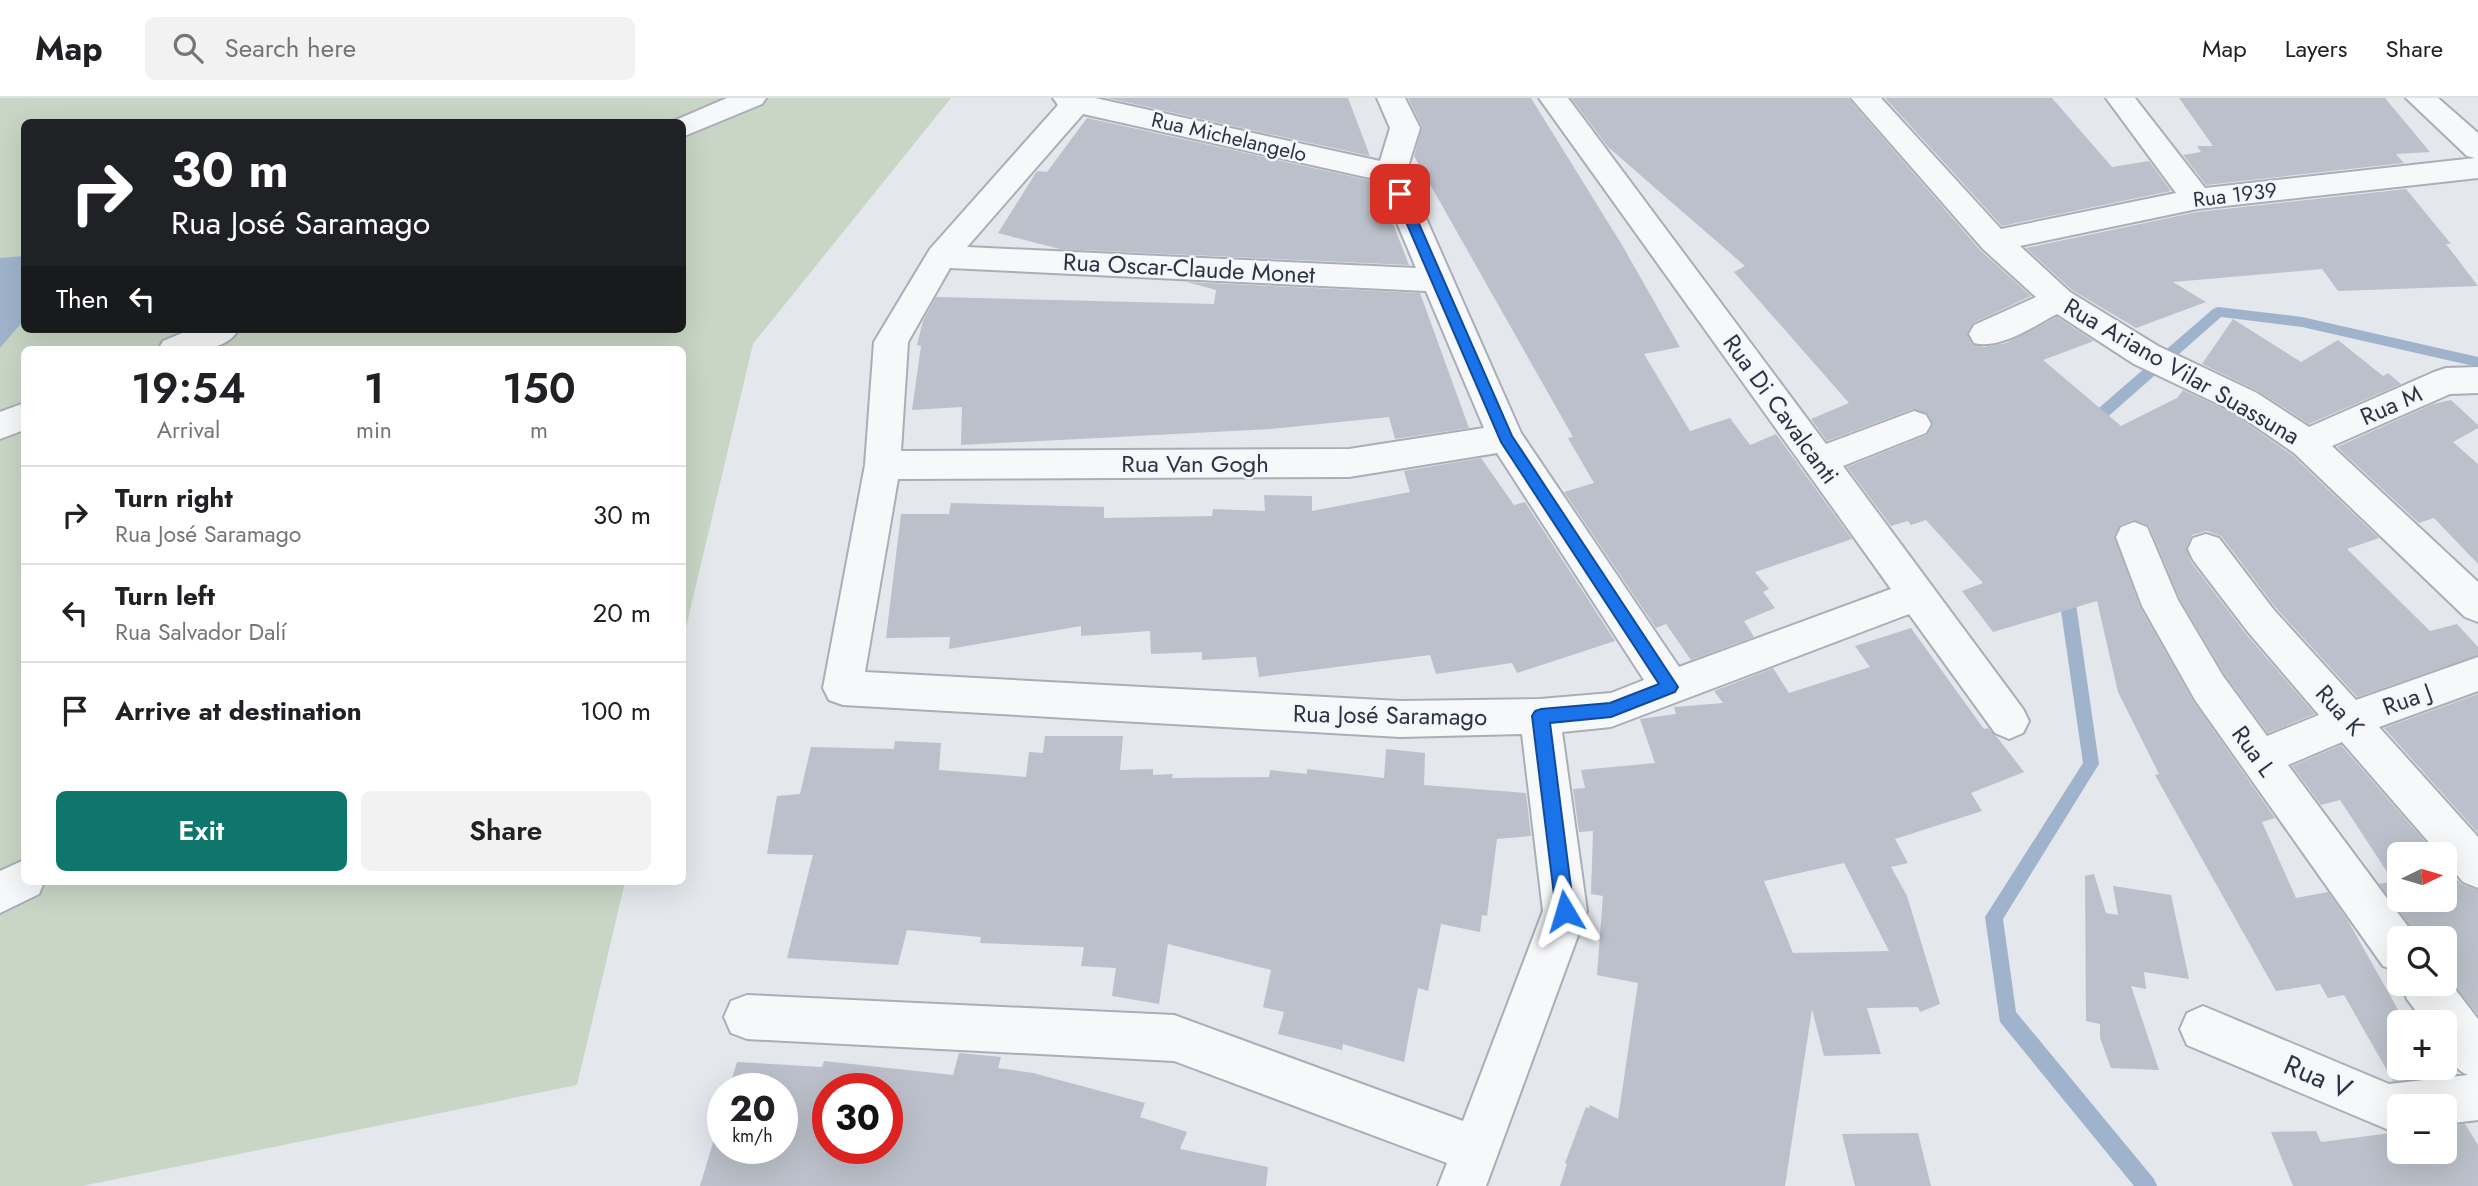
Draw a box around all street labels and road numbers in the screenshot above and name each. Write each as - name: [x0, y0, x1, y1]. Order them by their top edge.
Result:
- street label: Rua Michelangelo: [1148, 105, 1310, 169]
- street label: Rua 1939: [2191, 175, 2279, 215]
- street label: Rua Oscar-Claude Monet: [1062, 244, 1316, 292]
- street label: Rua Ariano Vilar Suassuna: [2057, 289, 2307, 453]
- street label: Rua Di Cavalcanti: [1715, 327, 1847, 491]
- street label: Rua M: [2355, 376, 2427, 434]
- street label: Rua Van Gogh: [1121, 446, 1269, 481]
- street label: Rua J: [2377, 674, 2437, 724]
- street label: Rua K: [2307, 677, 2373, 744]
- street label: Rua José Saramago: [1293, 696, 1487, 734]
- street label: Rua L: [2224, 718, 2285, 784]
- street label: Rua V: [2277, 1044, 2359, 1110]

